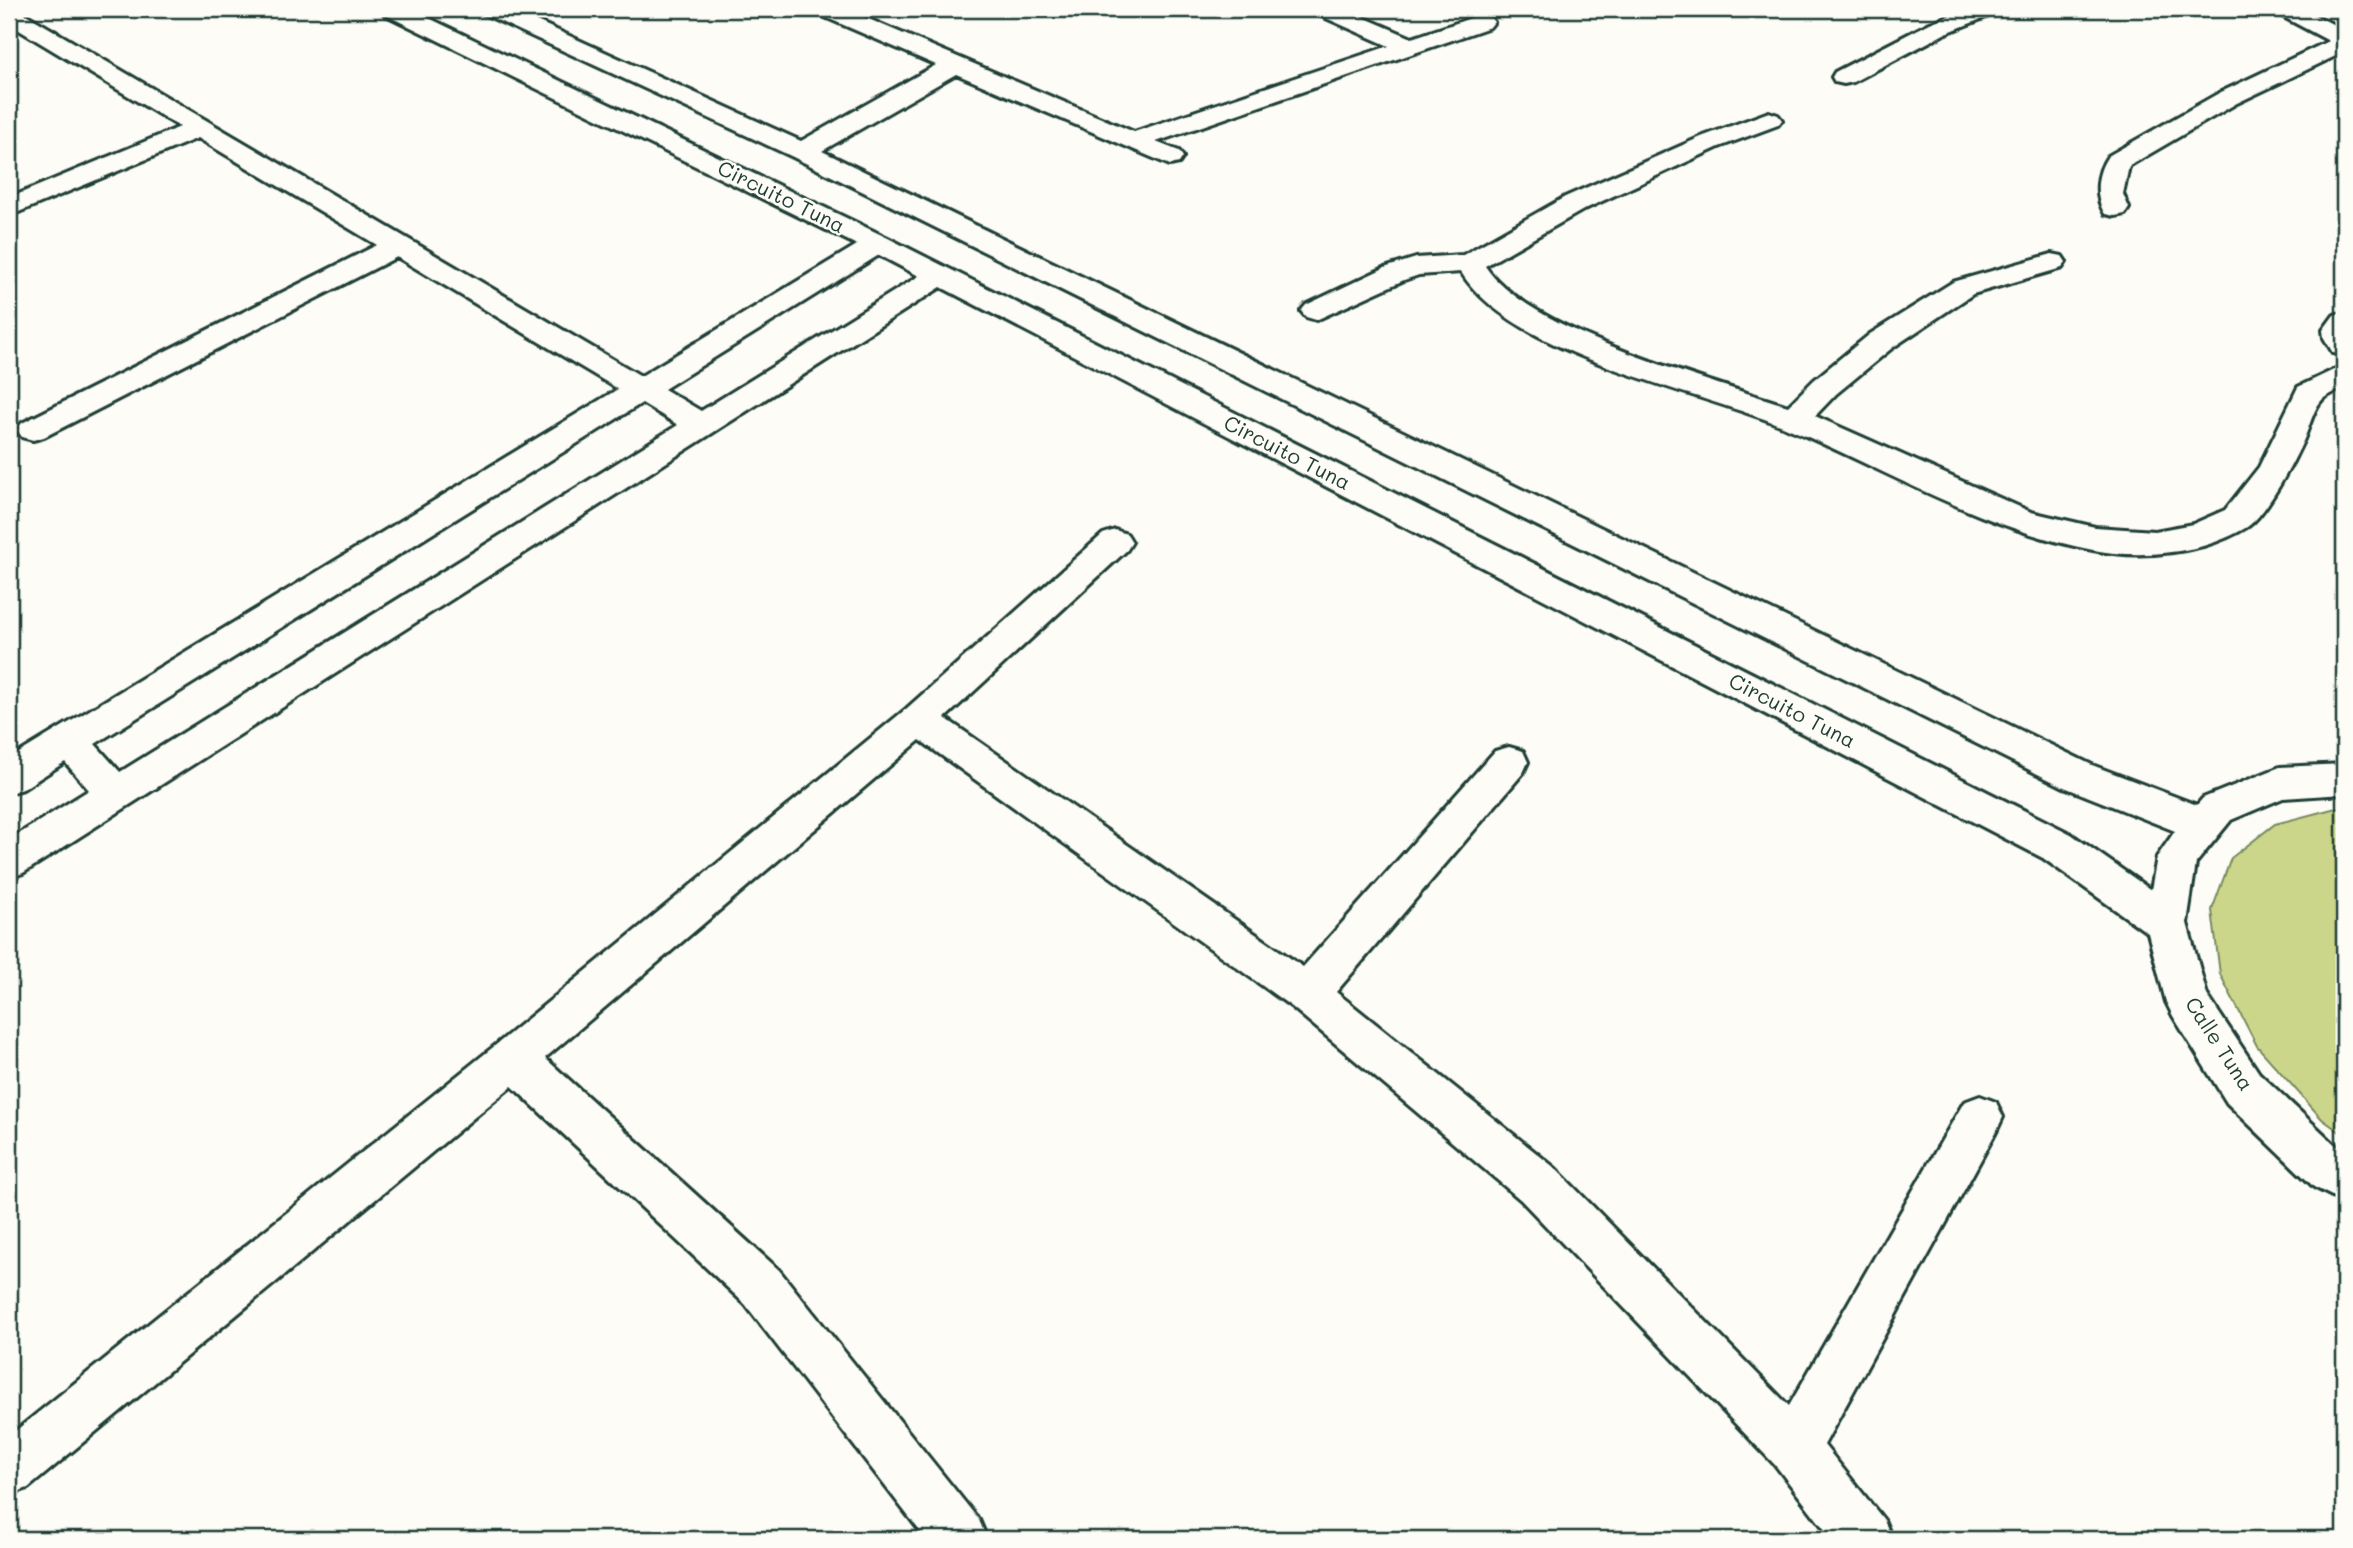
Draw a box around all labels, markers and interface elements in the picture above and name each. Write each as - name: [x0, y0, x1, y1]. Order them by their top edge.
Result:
- street label: Circuito Tuna: [713, 153, 850, 238]
- street label: Circuito Tuna: [1220, 408, 1356, 495]
- street label: Circuito Tuna: [1725, 666, 1861, 753]
- street label: Calle Tuna: [2180, 991, 2261, 1095]

